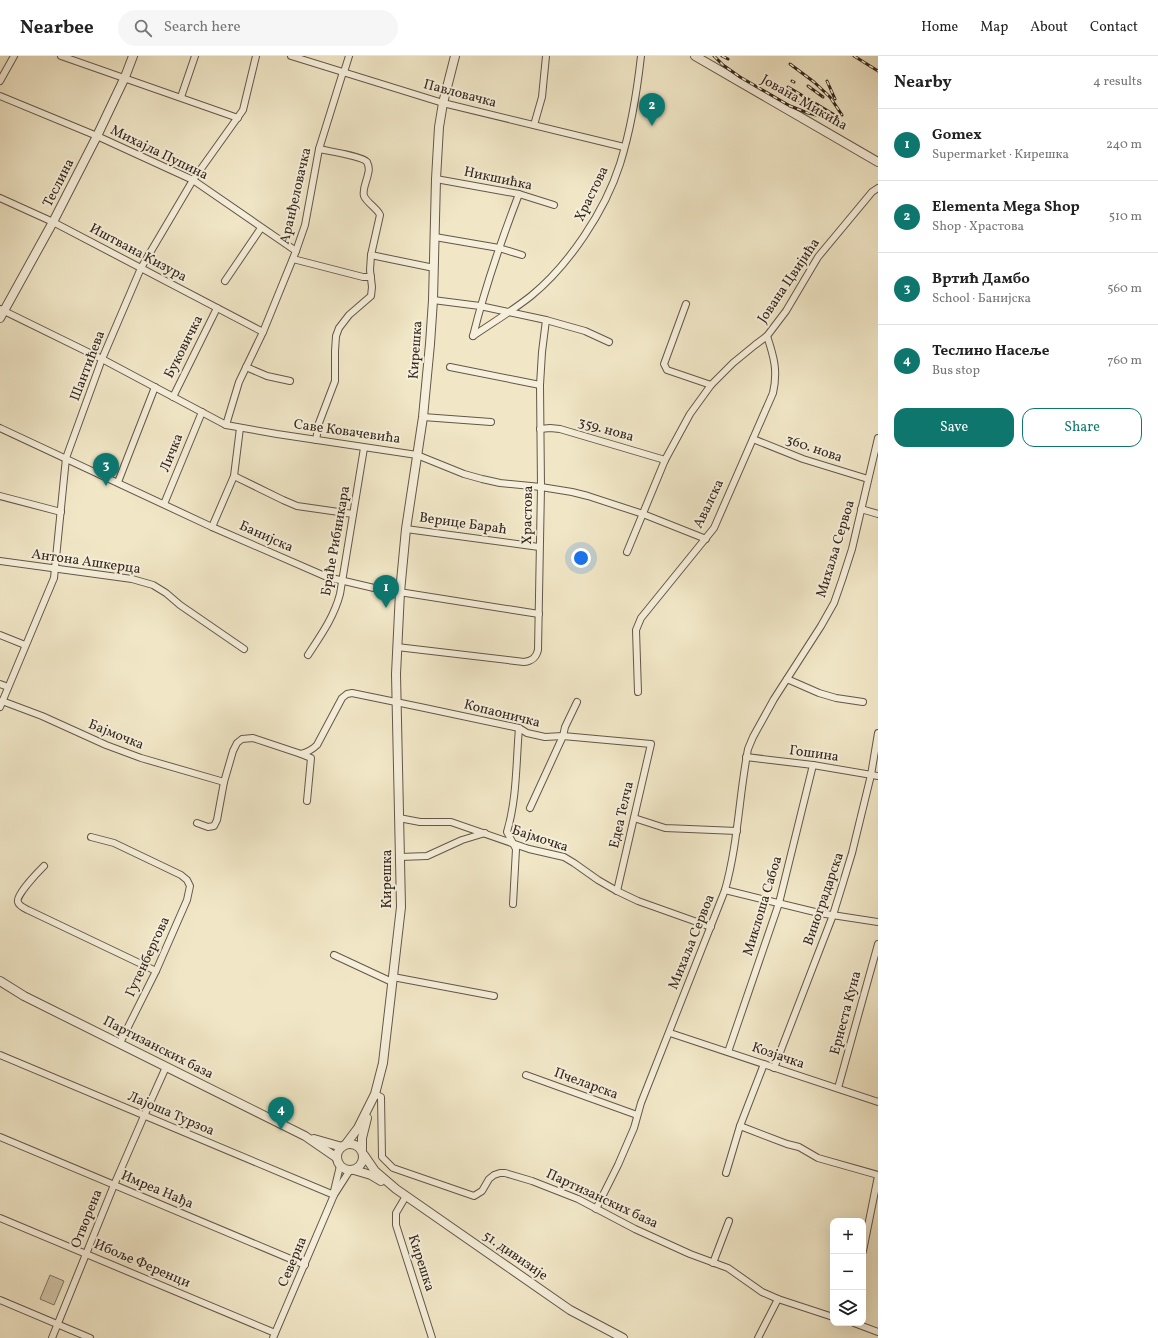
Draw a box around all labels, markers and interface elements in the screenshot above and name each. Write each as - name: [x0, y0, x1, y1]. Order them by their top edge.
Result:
- search box: [118, 10, 398, 46]
- text: Nearbee: [20, 15, 94, 41]
- icon: search: [132, 17, 154, 39]
- text: Search here: [164, 17, 241, 38]
- text: Home: [921, 18, 958, 37]
- text: Map: [980, 18, 1008, 37]
- text: About: [1030, 18, 1068, 37]
- text: Contact: [1090, 18, 1138, 37]
- street label: Јована Микића: [757, 70, 851, 136]
- text: Nearby: [894, 71, 952, 94]
- text: 4 results: [1093, 73, 1142, 91]
- street label: Павловачка: [421, 75, 499, 113]
- pin: 2: [639, 93, 665, 126]
- street label: Михајла Пупина: [107, 121, 211, 185]
- text: Gomex: [932, 125, 982, 146]
- text: 1: [904, 136, 910, 154]
- text: 240 m: [1106, 136, 1142, 154]
- street label: Аранђеловачка: [276, 146, 316, 246]
- text: Supermarket · Кирешка: [932, 146, 1069, 164]
- street label: Теслина: [39, 156, 79, 210]
- street label: Никшићка: [462, 162, 534, 196]
- street label: Храстова: [570, 163, 614, 225]
- text: Elementa Mega Shop: [932, 197, 1080, 218]
- text: 2: [904, 208, 910, 226]
- text: 510 m: [1109, 208, 1142, 226]
- text: Shop · Храстова: [932, 218, 1024, 236]
- street label: Иштвана Кизура: [86, 219, 190, 287]
- street label: Јована Цвијића: [753, 235, 825, 327]
- text: Вртић Дамбо: [932, 269, 1030, 290]
- text: 3: [904, 280, 910, 298]
- text: 560 m: [1107, 280, 1142, 298]
- text: School · Банијска: [932, 290, 1031, 308]
- street label: Буковичка: [160, 312, 208, 382]
- street label: Кирешка: [404, 320, 428, 380]
- street label: Шантићева: [66, 328, 110, 404]
- text: Теслино Насеље: [932, 341, 1049, 362]
- text: 4: [903, 352, 911, 370]
- text: 760 m: [1107, 352, 1142, 370]
- text: Bus stop: [932, 362, 980, 380]
- button: Save: [894, 408, 1014, 447]
- button: Share: [1022, 408, 1142, 447]
- street label: 359. нова: [576, 413, 636, 447]
- street label: Саве Ковачевића: [292, 415, 402, 449]
- street label: 360. нова: [783, 430, 845, 468]
- street label: Личка: [156, 431, 188, 475]
- pin: 3: [93, 453, 119, 486]
- street label: Авалска: [689, 476, 729, 532]
- street label: Браће Рибникара: [317, 484, 355, 598]
- street label: Храстова: [518, 485, 538, 545]
- street label: Михаља Сервоа: [812, 498, 860, 600]
- street label: Верице Бараћ: [418, 508, 508, 540]
- street label: Банијска: [236, 517, 296, 557]
- street label: Антона Ашкерца: [30, 545, 142, 579]
- your location: [571, 548, 591, 568]
- pin: 1: [373, 575, 399, 608]
- street label: Копаоничка: [462, 695, 542, 733]
- street label: Бајмочка: [85, 715, 147, 755]
- street label: Гошина: [788, 741, 840, 767]
- street label: Едеа Телча: [605, 780, 639, 850]
- street label: Бајмочка: [509, 821, 571, 857]
- street label: Кирешка: [378, 850, 397, 908]
- street label: Виноградарска: [799, 850, 849, 948]
- street label: Миклоша Сабоа: [739, 854, 787, 958]
- street label: Михаља Сервоа: [664, 892, 720, 992]
- street label: Гутенбергова: [121, 914, 175, 1000]
- street label: Ернеста Куна: [826, 969, 866, 1057]
- street label: Партизанских база: [99, 1012, 217, 1084]
- street label: Козјачка: [749, 1038, 807, 1074]
- street label: Пчеларска: [551, 1064, 621, 1104]
- street label: Лајоша Турзоа: [125, 1087, 217, 1141]
- pin: 4: [268, 1097, 294, 1130]
- street label: Партизанских база: [543, 1165, 661, 1233]
- street label: Имреа Нађа: [118, 1166, 196, 1214]
- street label: Отворена: [67, 1187, 107, 1251]
- map controls: [830, 1218, 866, 1326]
- button: +: [830, 1218, 866, 1254]
- street label: 51. дивизије: [479, 1227, 552, 1286]
- street label: Кирешка: [403, 1232, 439, 1294]
- street label: Северна: [274, 1234, 312, 1290]
- street label: Ибоље Ференци: [91, 1235, 194, 1293]
- button: −: [830, 1254, 866, 1290]
- button: layers: [830, 1290, 866, 1326]

